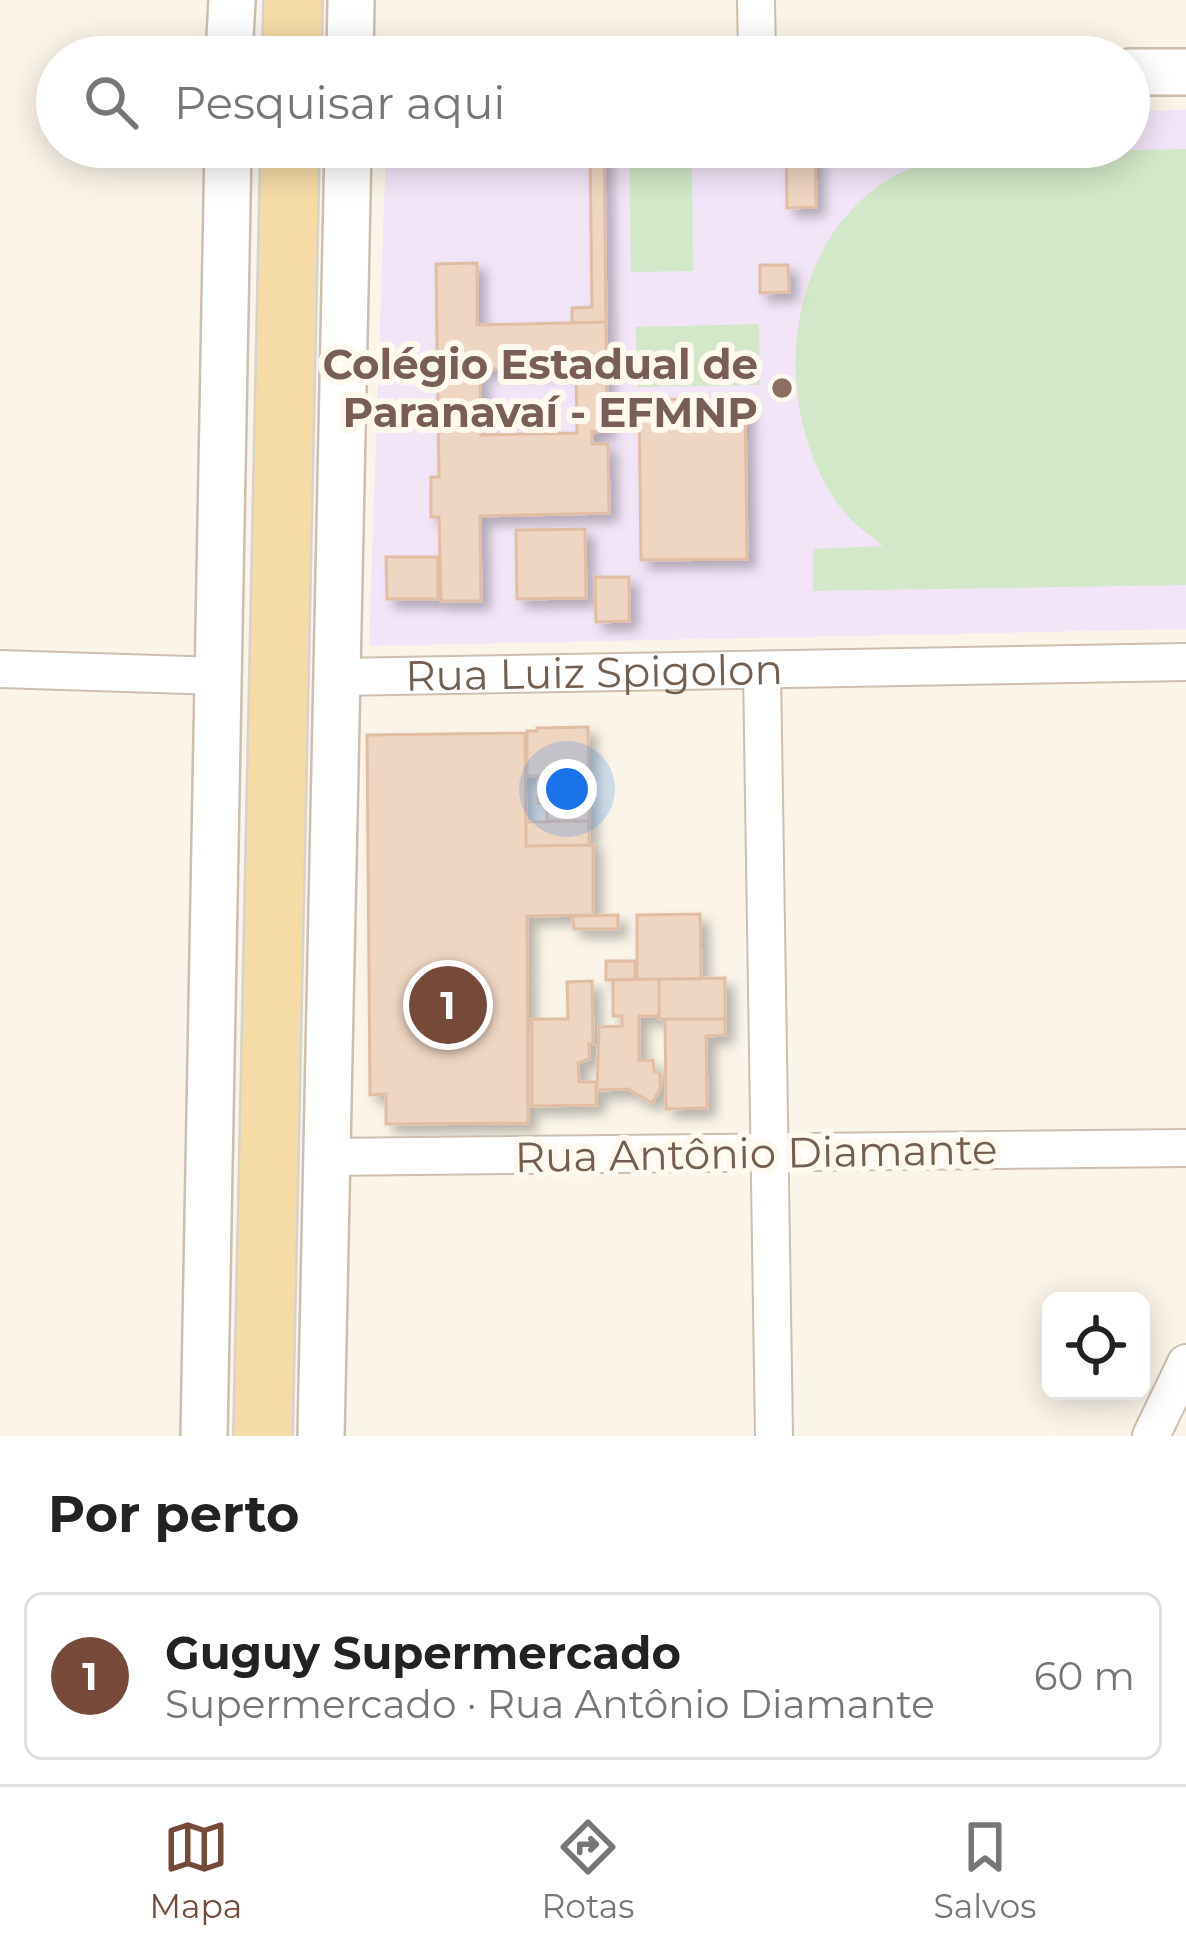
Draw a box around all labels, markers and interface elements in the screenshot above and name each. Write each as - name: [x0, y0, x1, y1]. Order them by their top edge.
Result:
- search box: [36, 36, 1150, 168]
- icon: search: [78, 69, 144, 135]
- text: Pesquisar aqui: [174, 75, 505, 130]
- place label: Colégio Estadual de Paranavaí - EFMNP: [322, 338, 758, 438]
- marker: Colégio Estadual de Paranavaí - EFMNP: [769, 375, 795, 401]
- street label: Rua Luiz Spigolon: [405, 643, 783, 702]
- your location: [537, 759, 597, 819]
- pin: 1: [409, 960, 487, 1050]
- street label: Rua Antônio Diamante: [514, 1123, 998, 1183]
- map controls: [1042, 1292, 1150, 1400]
- button: locate: [1042, 1292, 1150, 1400]
- text: Por perto: [48, 1483, 299, 1545]
- text: Guguy Supermercado: [165, 1625, 681, 1680]
- text: 1: [82, 1652, 98, 1700]
- text: 60 m: [1034, 1652, 1135, 1700]
- text: Supermercado · Rua Antônio Diamante: [165, 1680, 935, 1728]
- tab: Mapa: [150, 1814, 242, 1926]
- tab: Rotas: [542, 1814, 634, 1926]
- tab: Salvos: [934, 1814, 1036, 1926]

